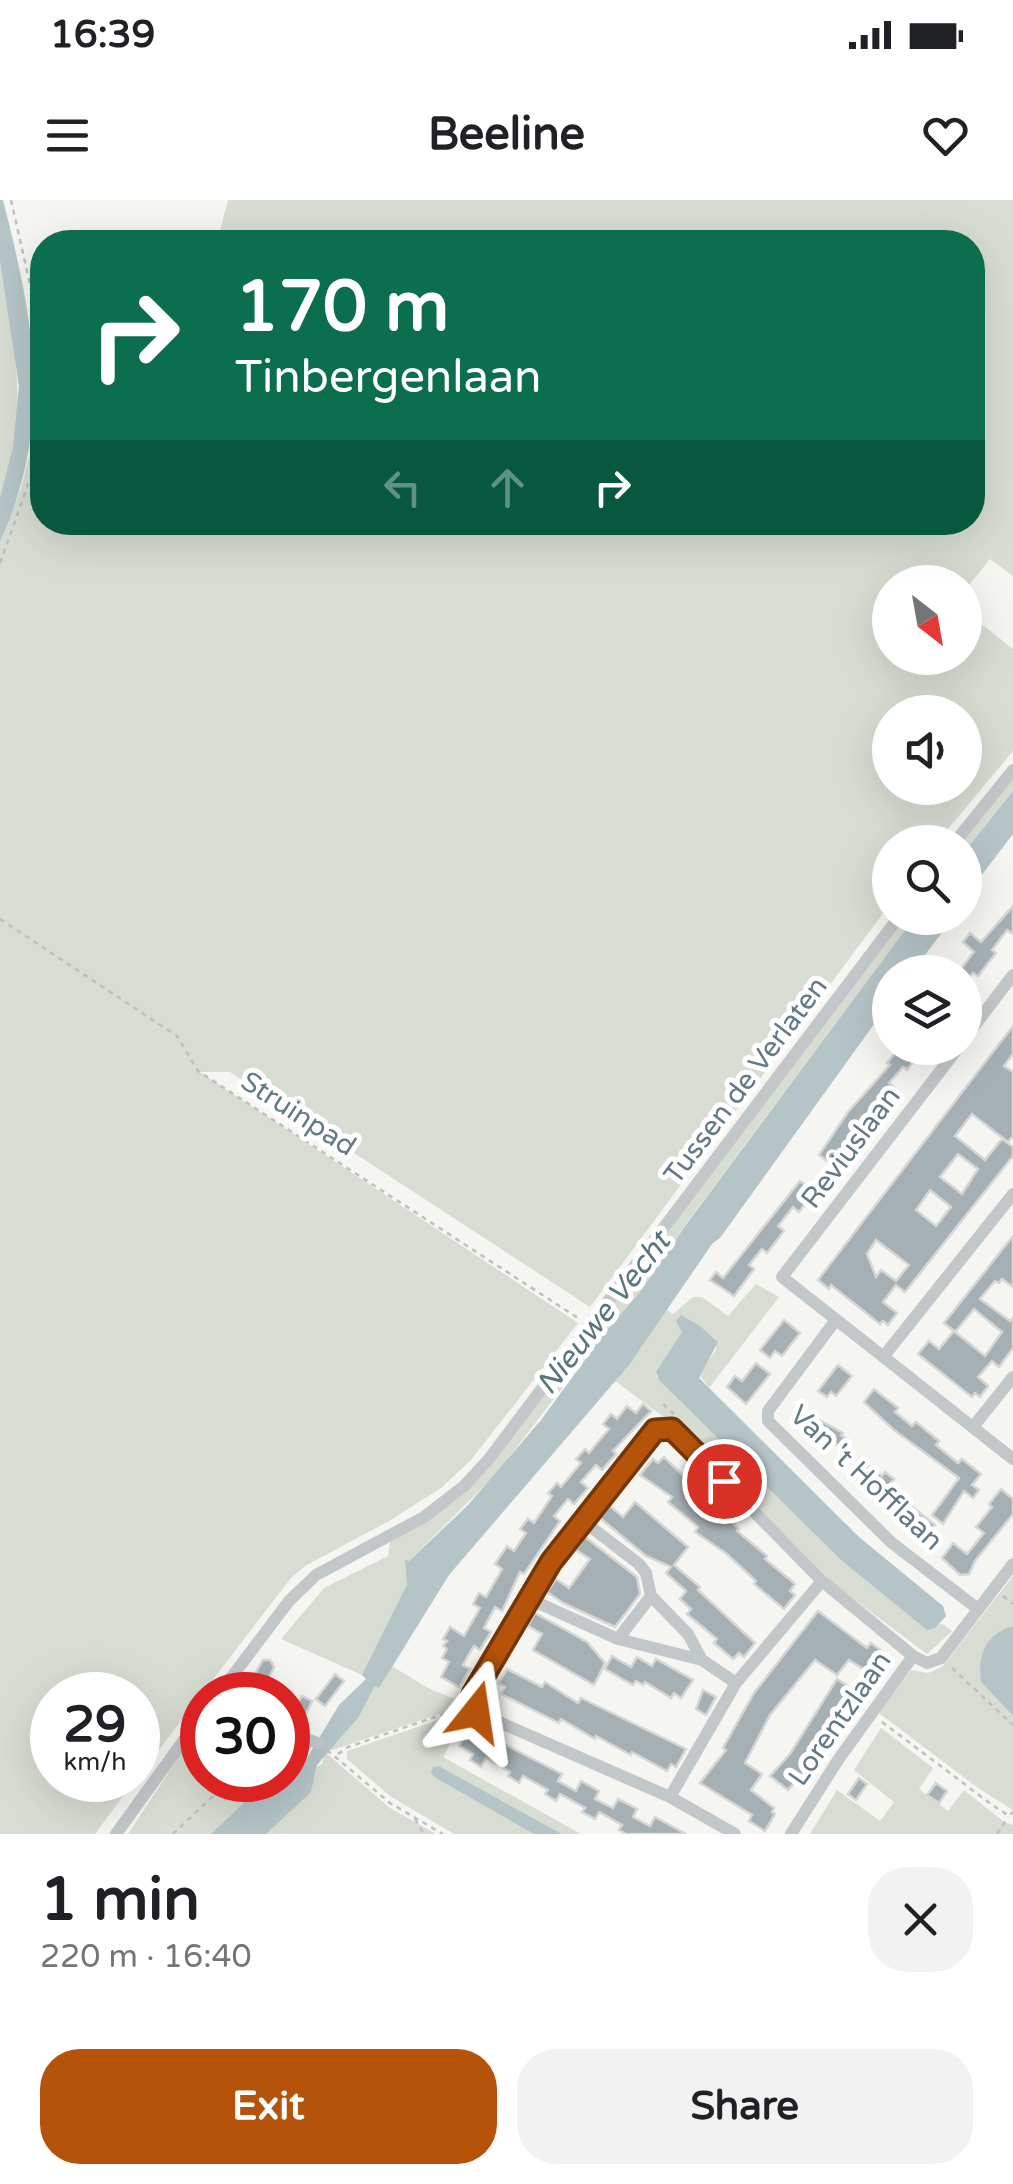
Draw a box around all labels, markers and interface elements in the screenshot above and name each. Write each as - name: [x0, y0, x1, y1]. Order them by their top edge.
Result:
- text: 16:39: [50, 12, 155, 58]
- icon: menu: [40, 108, 95, 163]
- text: Beeline: [428, 108, 585, 162]
- icon: heart: [918, 108, 973, 163]
- text: 170 m: [235, 266, 449, 350]
- icon: right: [70, 270, 200, 400]
- text: Tinbergenlaan: [235, 351, 541, 405]
- icon: left: [375, 460, 430, 515]
- icon: ahead: [480, 460, 535, 515]
- icon: right: [585, 460, 640, 515]
- north arrow: [872, 565, 982, 675]
- map controls: [872, 565, 982, 1065]
- button: sound: [872, 695, 982, 805]
- button: search: [872, 825, 982, 935]
- button: layers: [872, 955, 982, 1065]
- street label: Tussen de Verlaten: [657, 970, 835, 1191]
- street label: Struinpad: [235, 1064, 362, 1164]
- street label: Reviuslaan: [794, 1080, 908, 1215]
- water label: Nieuwe Vecht: [528, 1222, 681, 1402]
- street label: Van 't Hofflaan: [783, 1398, 950, 1557]
- pin: [682, 1439, 767, 1524]
- icon: arrive: [697, 1454, 752, 1509]
- street label: Lorentzlaan: [781, 1645, 899, 1792]
- position arrow: [424, 1660, 528, 1764]
- speed limit sign: 30: [180, 1672, 310, 1802]
- text: 29: [64, 1695, 126, 1755]
- text: km/h: [64, 1747, 126, 1777]
- text: 1 min: [40, 1864, 200, 1936]
- button: close: [868, 1867, 973, 1972]
- text: 220 m · 16:40: [40, 1938, 252, 1976]
- button: Exit: [40, 2049, 497, 2164]
- button: Share: [517, 2049, 973, 2164]

